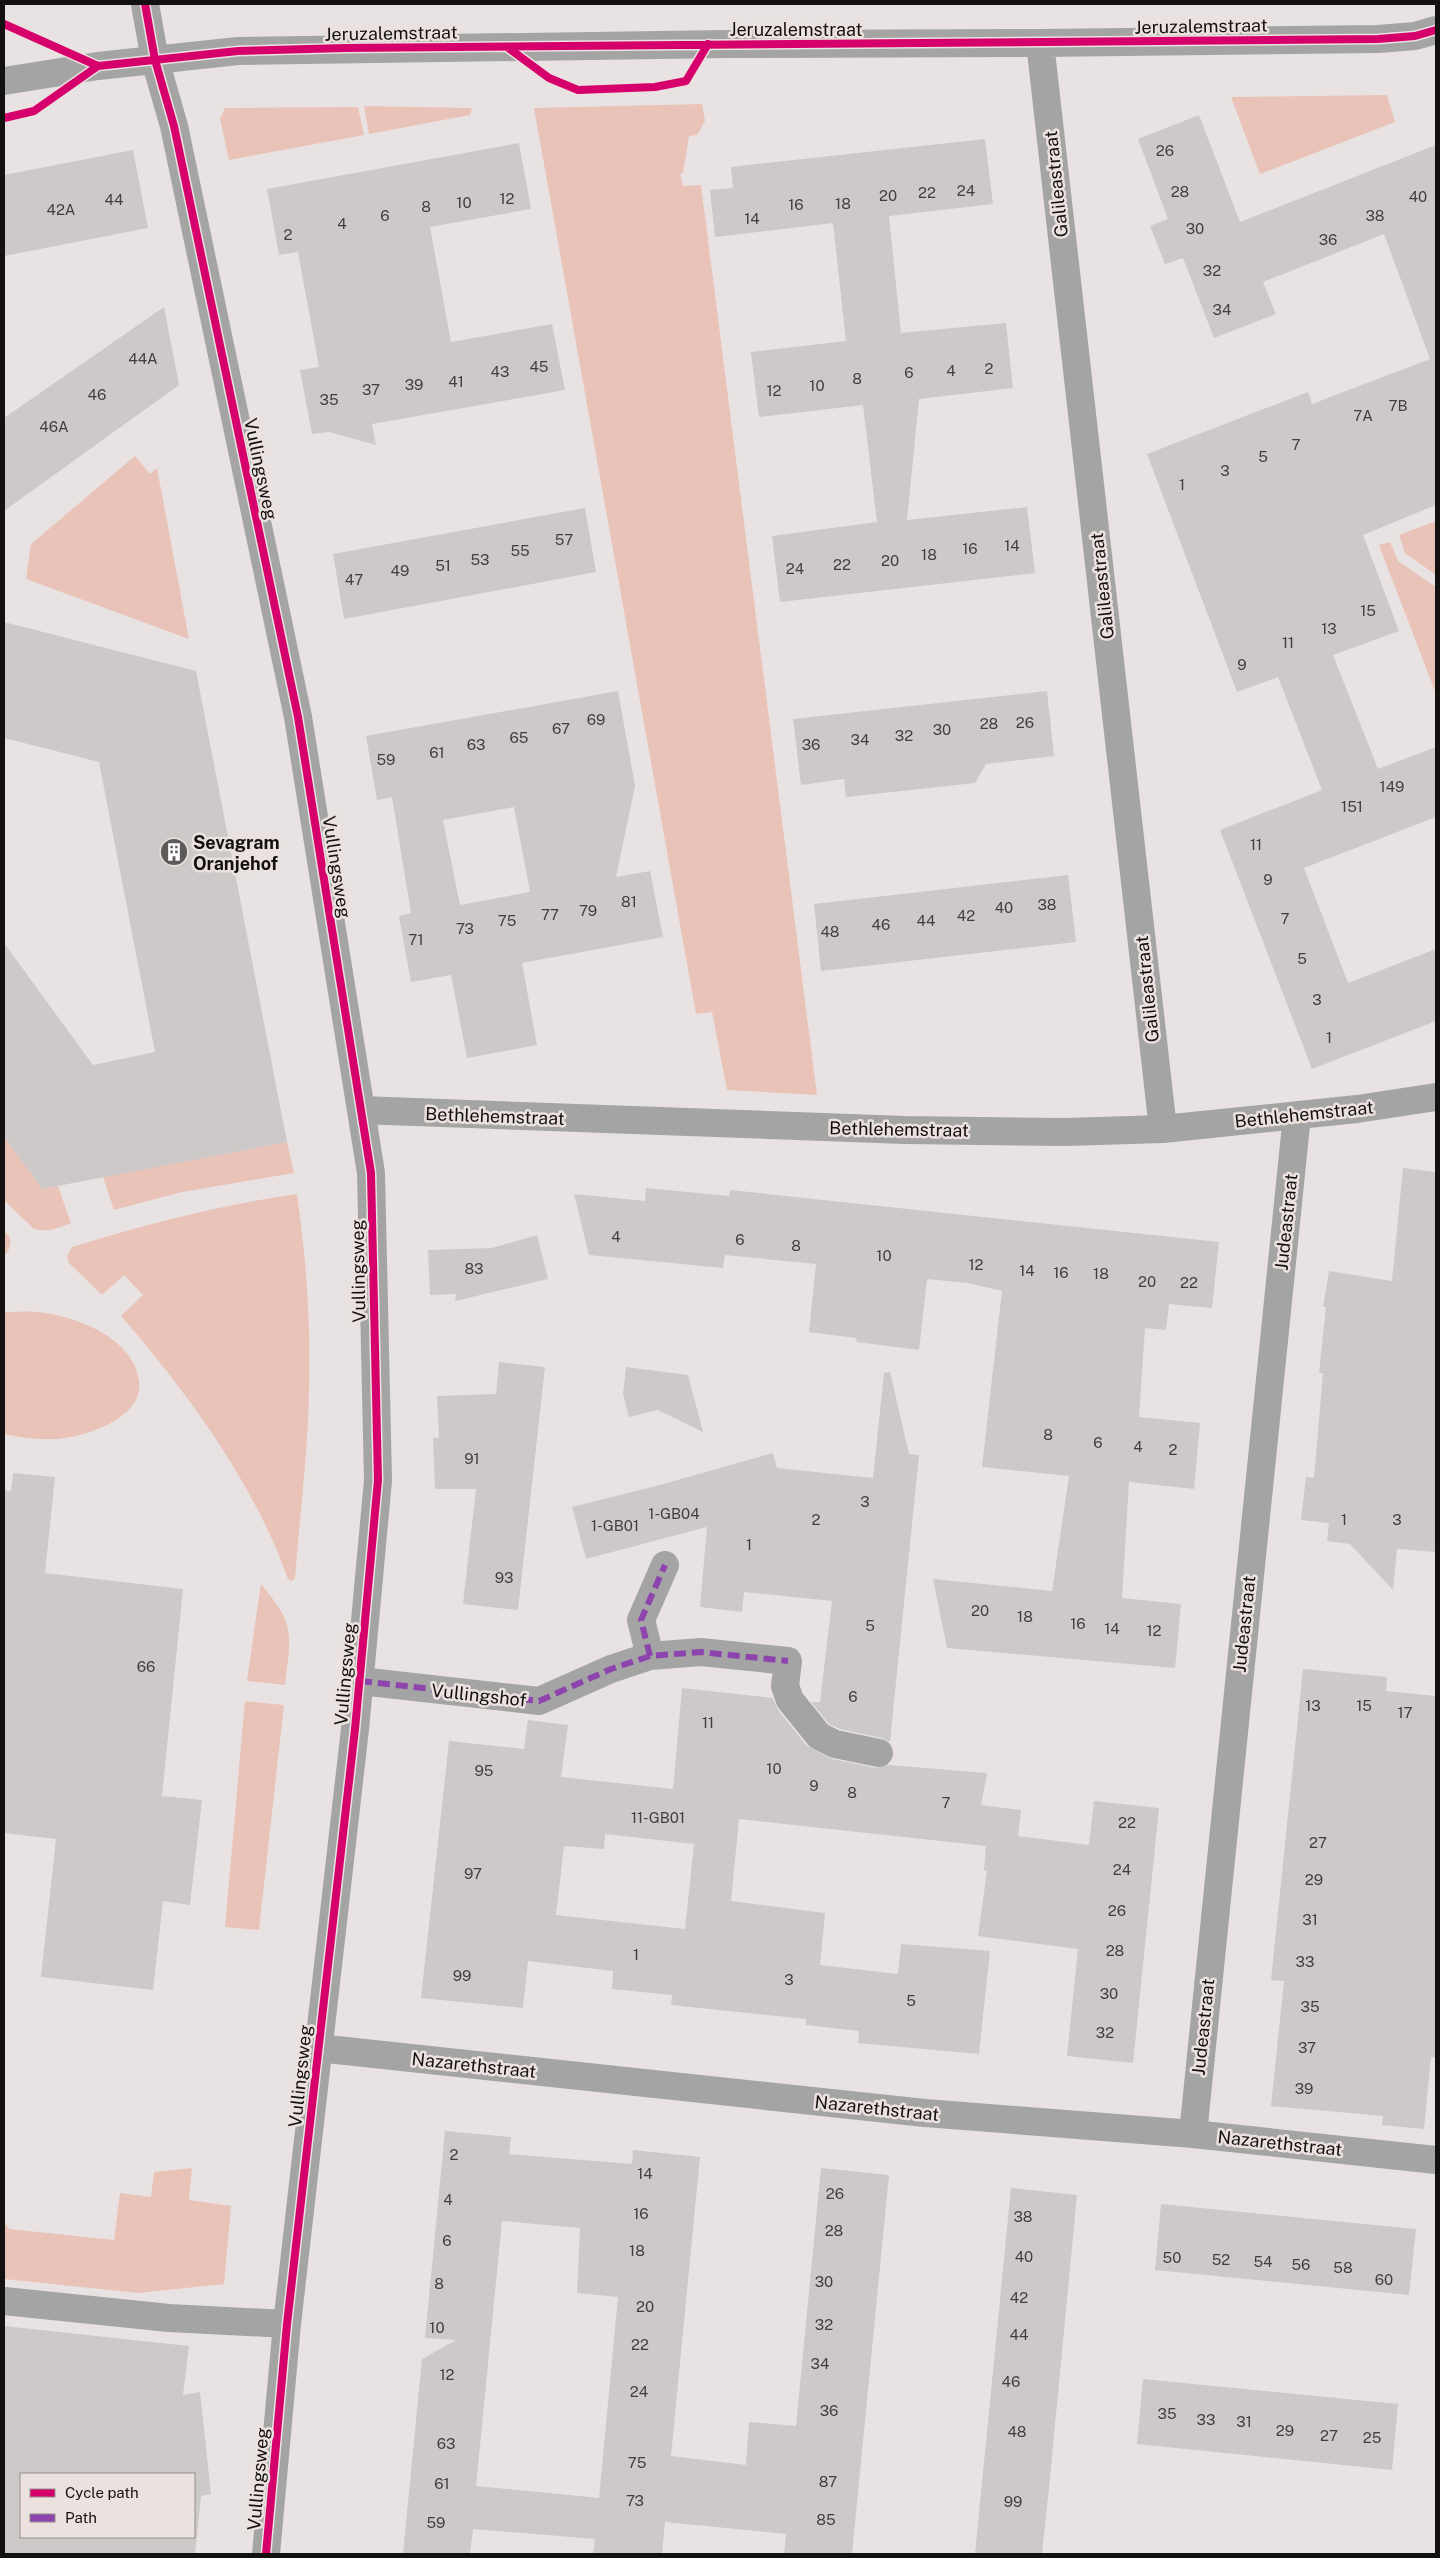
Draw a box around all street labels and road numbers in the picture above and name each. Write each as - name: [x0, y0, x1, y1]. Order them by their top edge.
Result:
- street label: Jeruzalemstraat: [1134, 14, 1268, 38]
- street label: Jeruzalemstraat: [729, 19, 863, 40]
- street label: Jeruzalemstraat: [324, 21, 458, 45]
- street label: Galileastraat: [1040, 130, 1072, 238]
- street label: Vullingsweg: [240, 416, 282, 522]
- street label: Galileastraat: [1086, 532, 1118, 640]
- street label: Vullingsweg: [319, 814, 355, 920]
- street label: Galileastraat: [1131, 935, 1163, 1043]
- street label: Bethlehemstraat: [1233, 1096, 1375, 1132]
- street label: Bethlehemstraat: [425, 1103, 565, 1129]
- street label: Bethlehemstraat: [829, 1117, 969, 1141]
- street label: Judeastraat: [1270, 1173, 1302, 1271]
- street label: Vullingsweg: [347, 1219, 369, 1323]
- street label: Judeastraat: [1228, 1575, 1260, 1673]
- street label: Vullingsweg: [330, 1622, 360, 1726]
- street label: Vullingshof: [430, 1680, 528, 1710]
- street label: Judeastraat: [1187, 1978, 1219, 2076]
- street label: Vullingsweg: [284, 2024, 316, 2128]
- street label: Nazarethstraat: [411, 2048, 537, 2082]
- street label: Nazarethstraat: [814, 2091, 940, 2125]
- street label: Nazarethstraat: [1217, 2126, 1343, 2160]
- street label: Vullingsweg: [243, 2427, 273, 2531]

